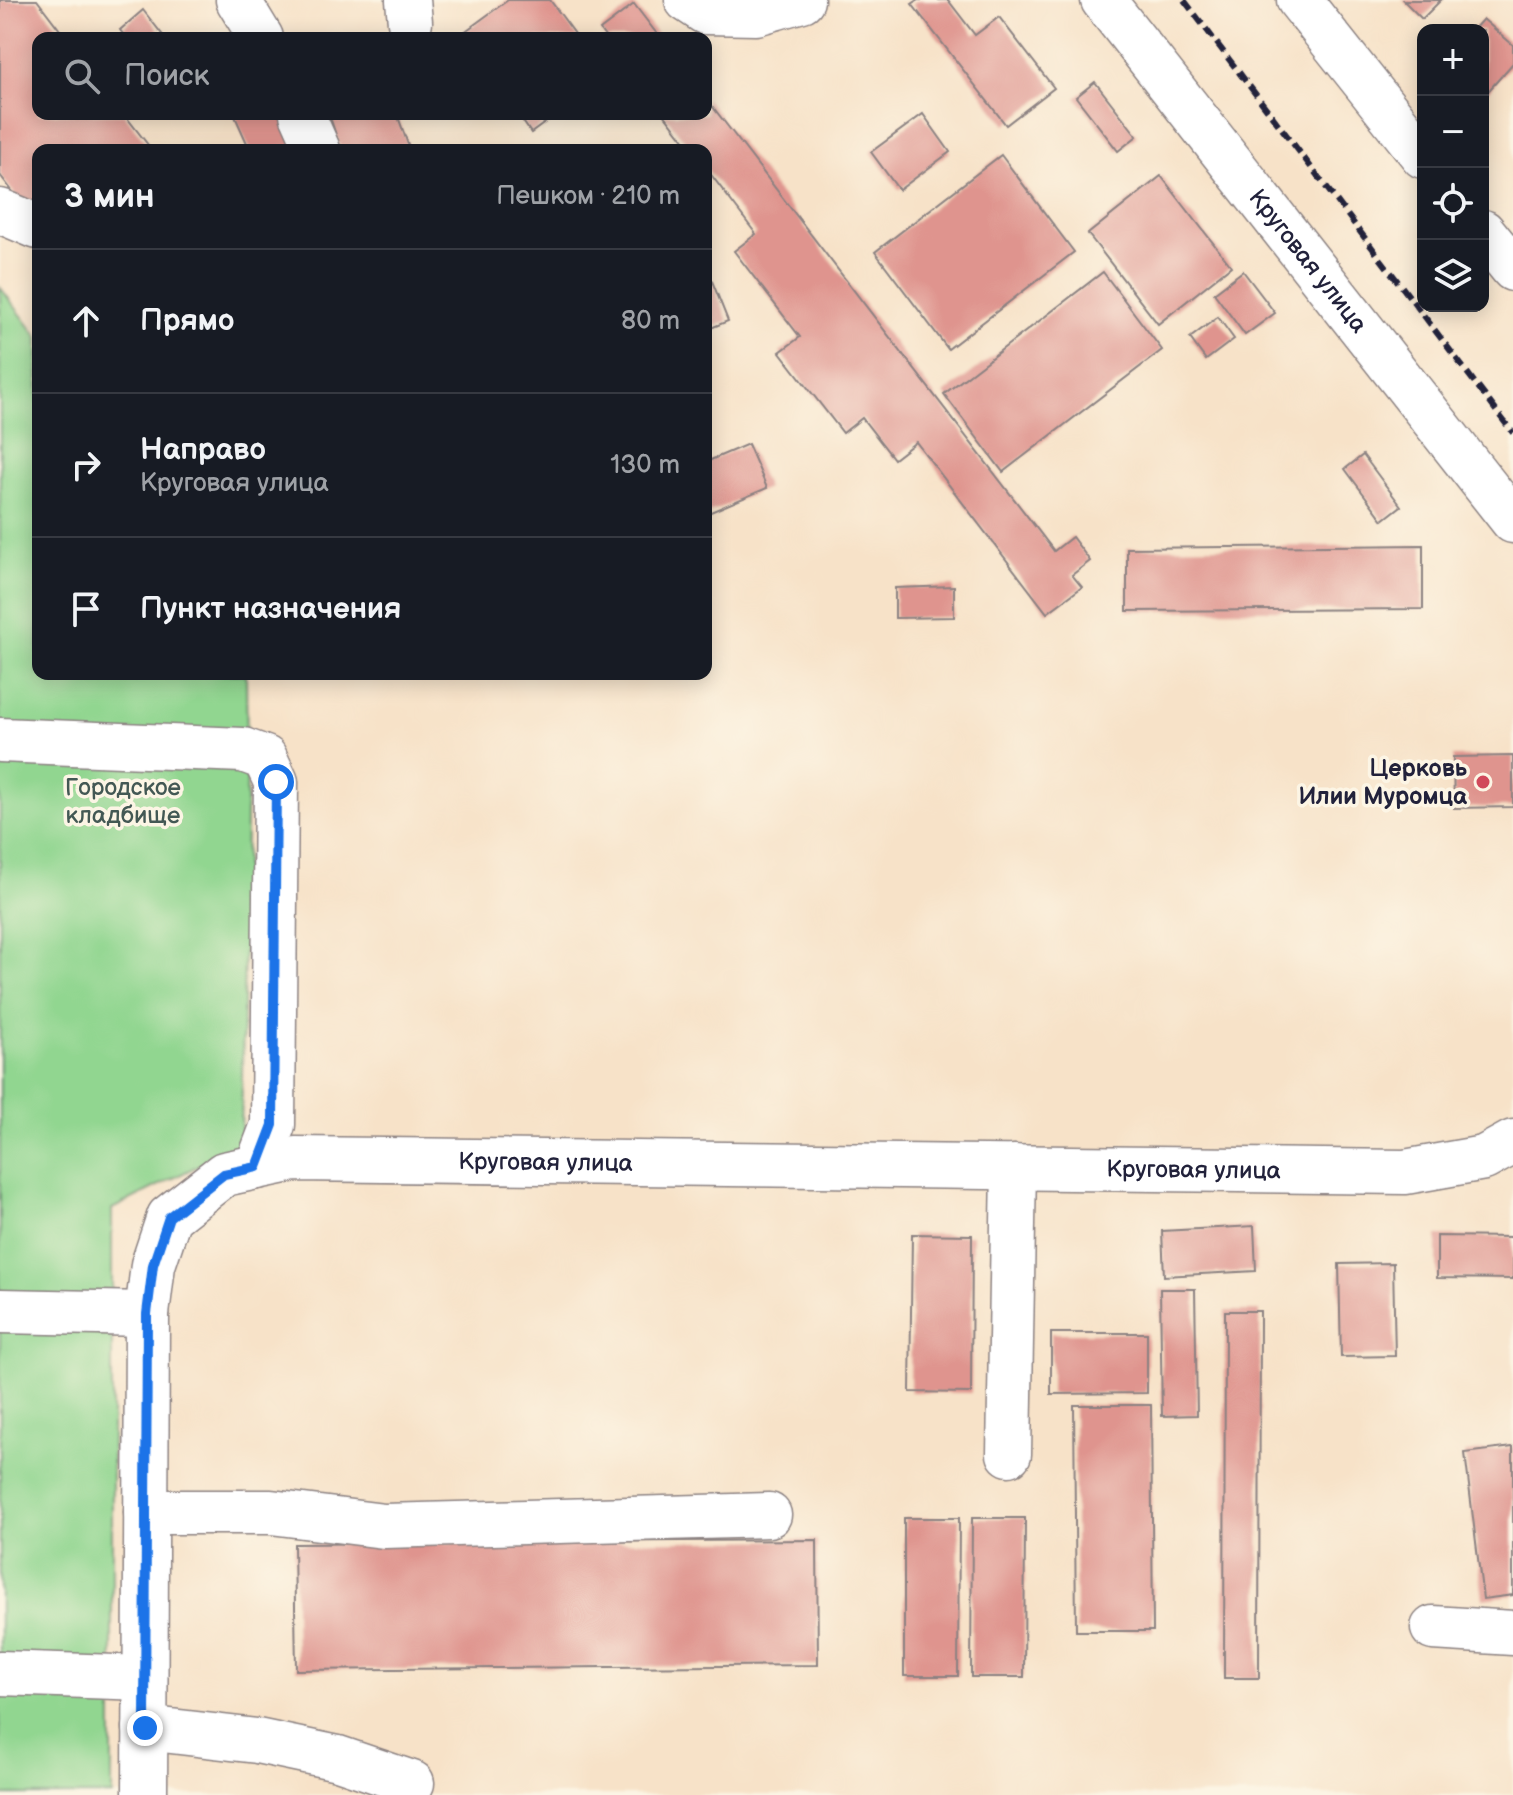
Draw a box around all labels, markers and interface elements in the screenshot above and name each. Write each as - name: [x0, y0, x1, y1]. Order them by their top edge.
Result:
- map controls: [1417, 24, 1489, 312]
- button: +: [1417, 24, 1489, 96]
- search box: [32, 32, 712, 120]
- icon: search: [60, 54, 104, 98]
- text: Поиск: [124, 58, 210, 94]
- button: −: [1417, 96, 1489, 168]
- button: locate: [1417, 168, 1489, 240]
- text: 3 мин: [64, 176, 155, 217]
- text: Пешком · 210 m: [496, 181, 680, 212]
- street label: Круговая улица: [1243, 183, 1374, 338]
- button: layers: [1417, 240, 1489, 312]
- icon: ahead: [64, 299, 108, 343]
- text: Прямо: [140, 303, 234, 339]
- text: 80 m: [621, 306, 680, 337]
- text: Направо: [140, 432, 266, 468]
- icon: right: [64, 443, 108, 487]
- text: 130 m: [610, 450, 680, 481]
- text: Круговая улица: [140, 468, 329, 499]
- icon: arrive: [64, 587, 108, 631]
- text: Пункт назначения: [140, 591, 401, 627]
- place label: Церковь Илии Муромца: [1298, 754, 1468, 811]
- route start: [258, 764, 294, 800]
- park label: Городское кладбище: [65, 773, 181, 830]
- marker: Церковь Илии Муромца: [1474, 773, 1492, 791]
- street label: Круговая улица: [458, 1146, 633, 1177]
- street label: Круговая улица: [1106, 1154, 1281, 1185]
- route end: [127, 1710, 163, 1746]

